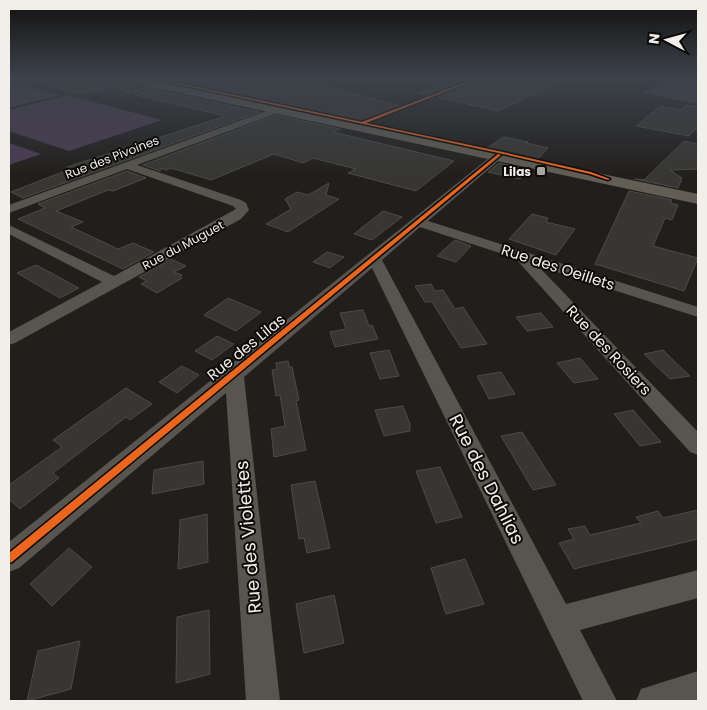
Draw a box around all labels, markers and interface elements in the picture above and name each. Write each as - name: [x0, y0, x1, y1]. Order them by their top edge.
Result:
- north arrow: [642, 15, 692, 65]
- text: N: [644, 32, 665, 45]
- street label: Rue des Pivoines: [63, 131, 161, 183]
- place label: Lilas: [503, 163, 531, 180]
- marker: Lilas: [535, 165, 547, 177]
- street label: Rue du Muguet: [139, 216, 227, 274]
- street label: Rue des Oeillets: [499, 239, 618, 295]
- street label: Rue des Rosiers: [562, 300, 656, 400]
- street label: Rue des Lilas: [202, 309, 290, 385]
- street label: Rue des Dahlias: [443, 410, 531, 548]
- street label: Rue des Violettes: [229, 460, 267, 614]

